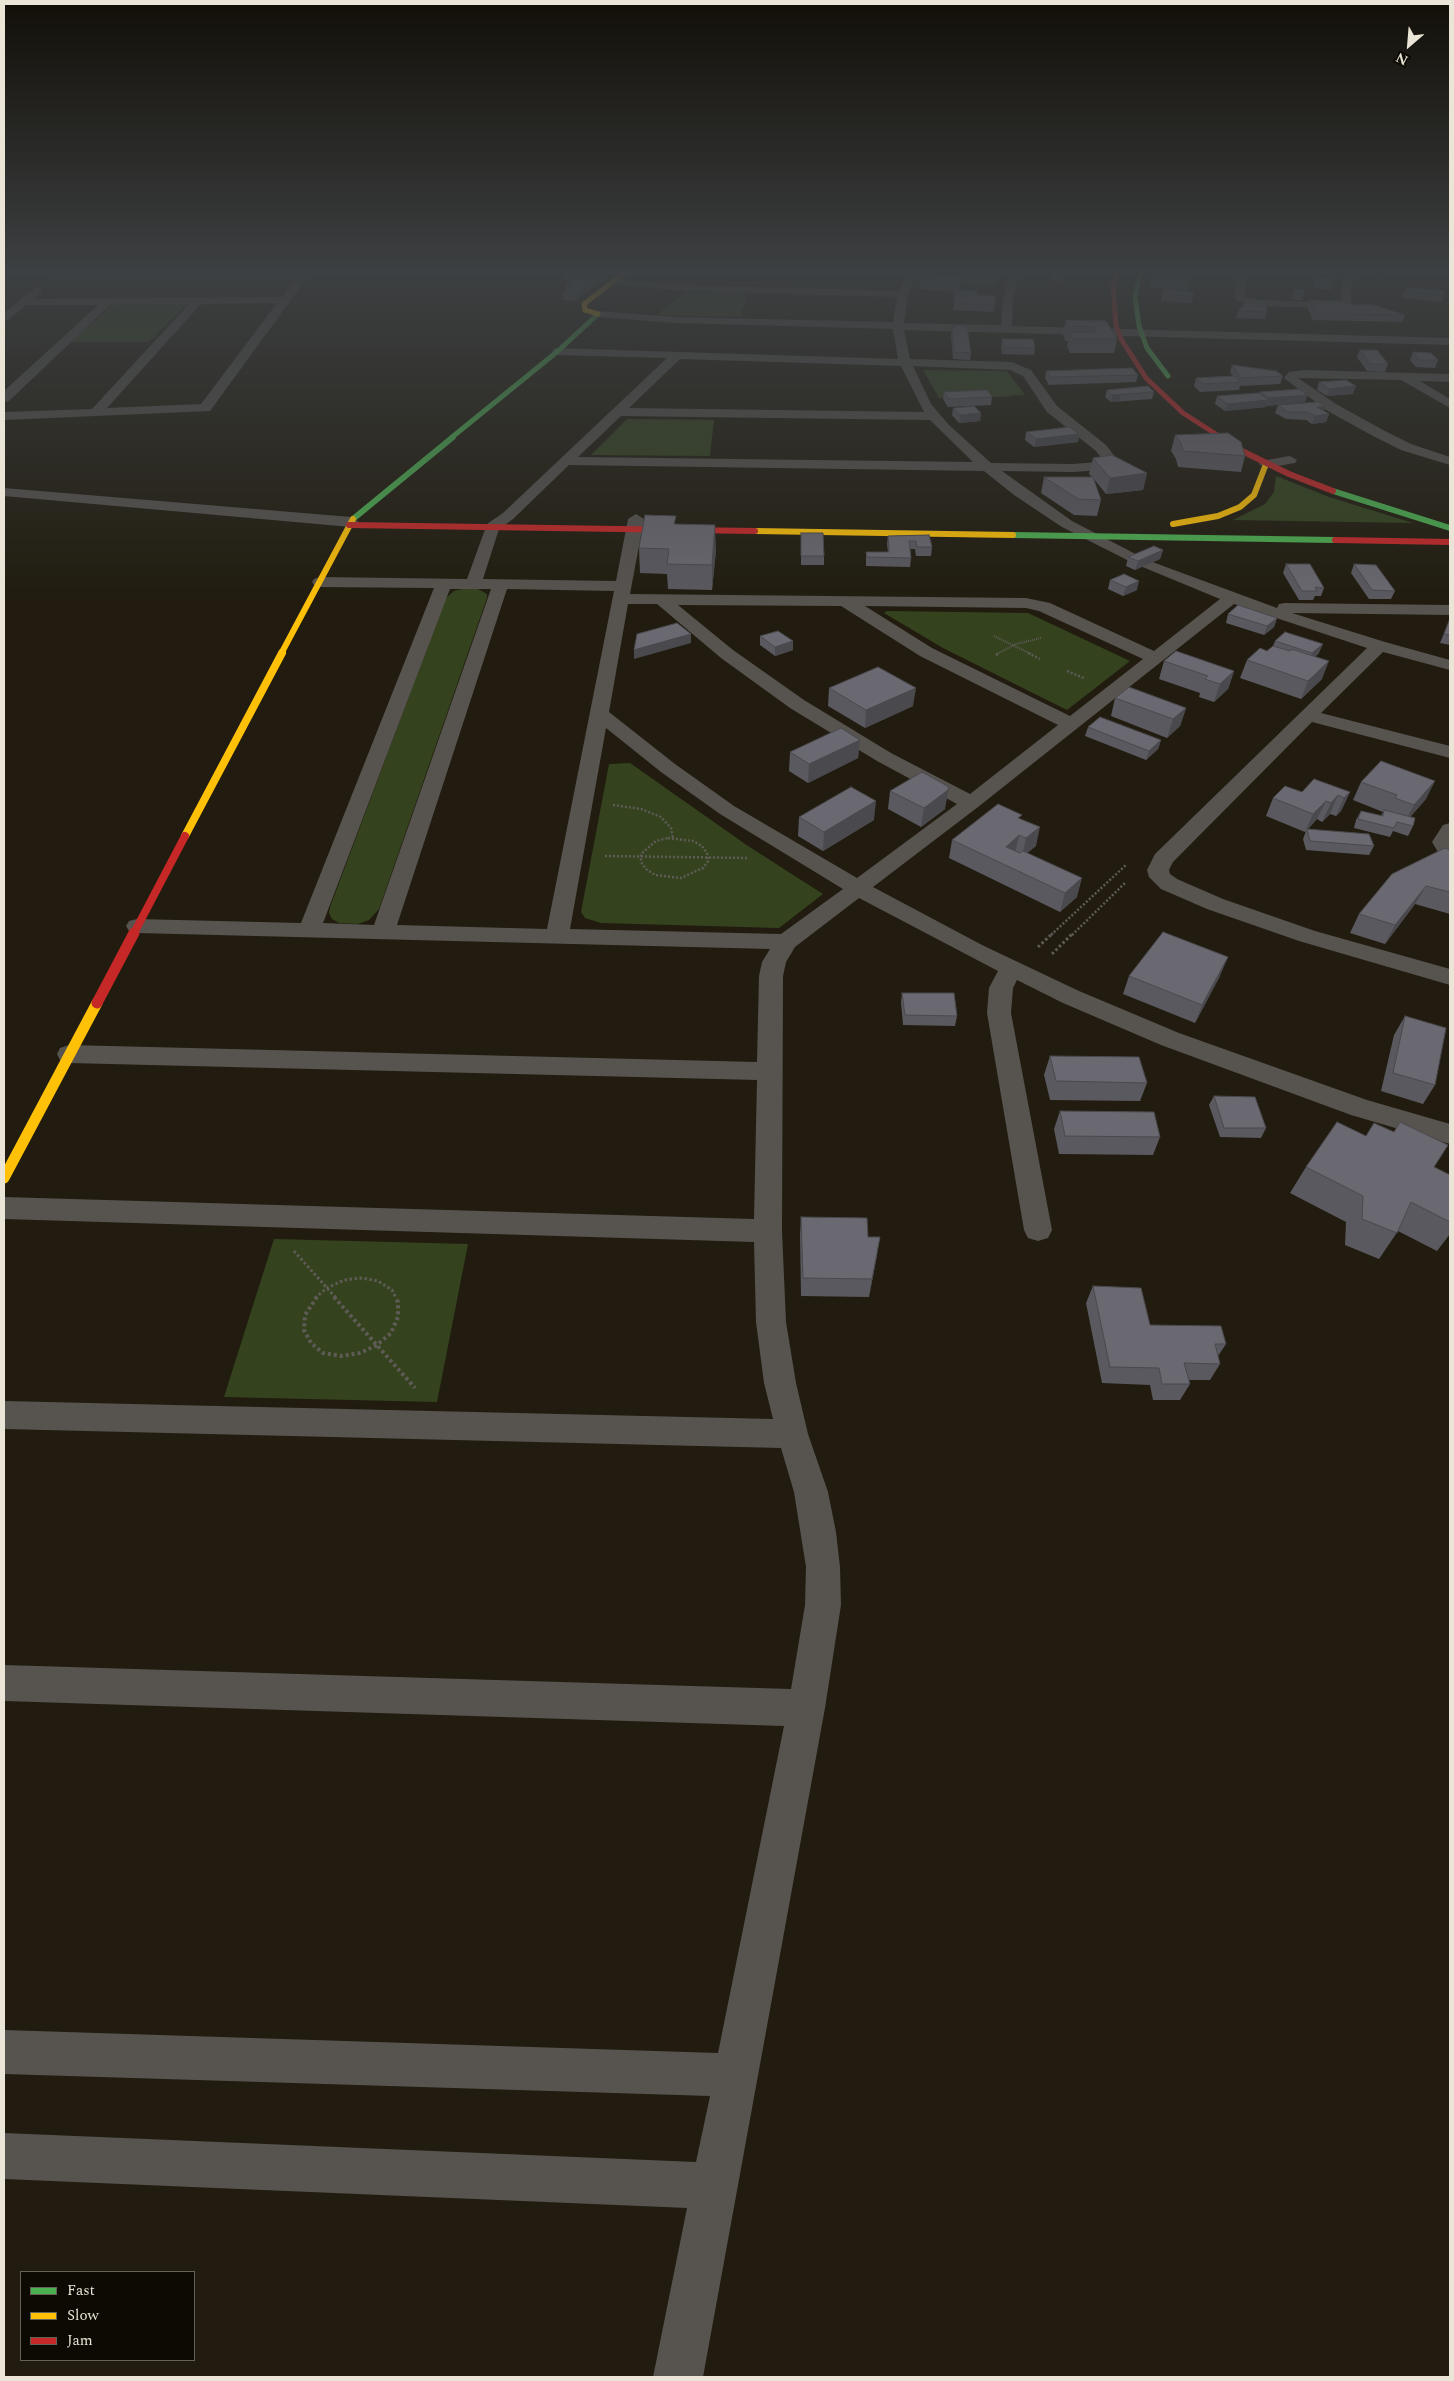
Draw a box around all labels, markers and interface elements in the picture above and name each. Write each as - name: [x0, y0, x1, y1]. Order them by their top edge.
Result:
- north arrow: [1384, 20, 1434, 70]
- text: N: [1392, 47, 1412, 71]
- legend: [20, 2271, 195, 2361]
- text: Fast: [67, 2279, 95, 2302]
- text: Slow: [67, 2304, 99, 2327]
- text: Jam: [67, 2329, 93, 2352]

